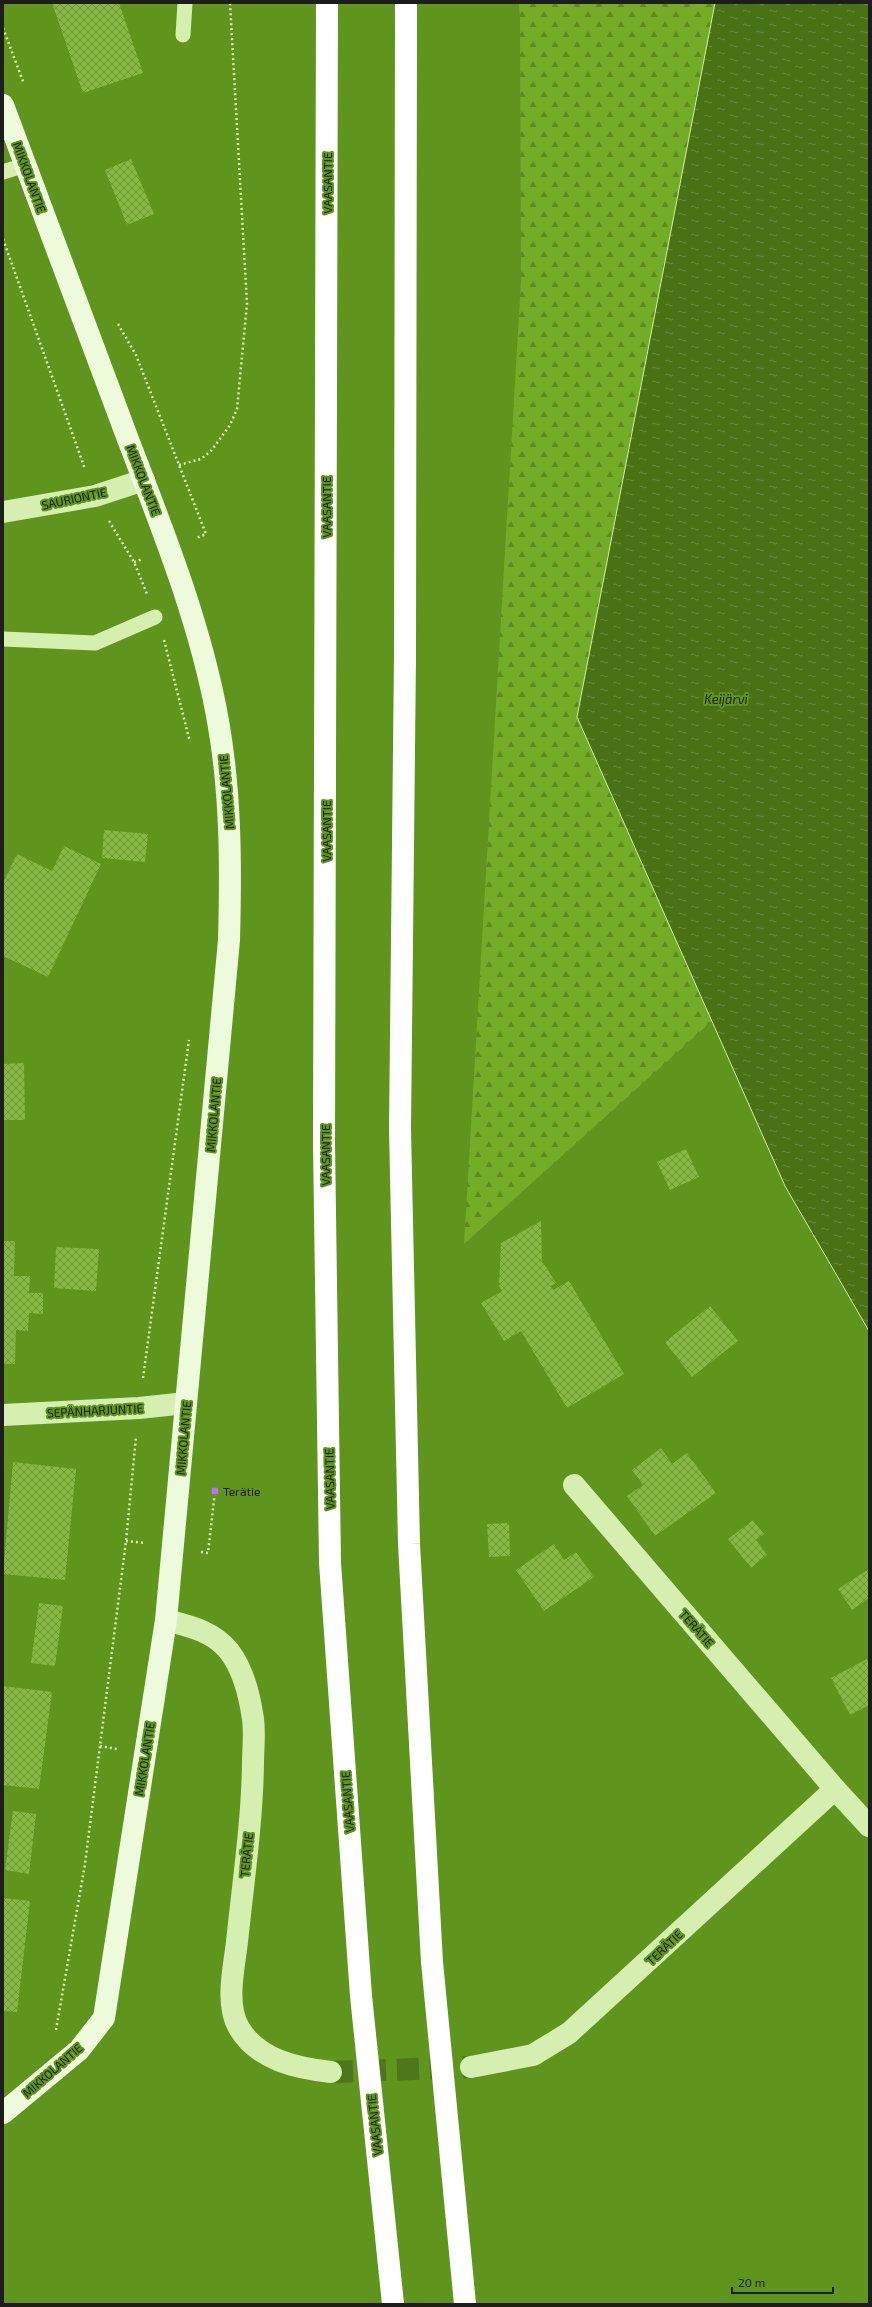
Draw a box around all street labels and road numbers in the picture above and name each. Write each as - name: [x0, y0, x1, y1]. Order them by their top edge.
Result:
- street label: MIKKOLANTIE: [11, 140, 49, 215]
- street label: VAASANTIE: [320, 152, 334, 214]
- street label: MIKKOLANTIE: [124, 443, 164, 518]
- street label: VAASANTIE: [319, 476, 333, 538]
- street label: SAURIONTIE: [40, 484, 108, 512]
- street label: MIKKOLANTIE: [216, 754, 236, 830]
- street label: VAASANTIE: [319, 800, 333, 862]
- street label: MIKKOLANTIE: [203, 1077, 223, 1153]
- street label: VAASANTIE: [318, 1124, 332, 1186]
- street label: SEPÄNHARJUNTIE: [47, 1400, 144, 1420]
- street label: MIKKOLANTIE: [173, 1400, 193, 1476]
- street label: VAASANTIE: [321, 1448, 337, 1510]
- street label: TERÄTIE: [677, 1607, 717, 1650]
- street label: MIKKOLANTIE: [131, 1721, 157, 1797]
- street label: VAASANTIE: [338, 1771, 356, 1833]
- street label: TERÄTIE: [237, 1832, 255, 1878]
- street label: TERÄTIE: [643, 1926, 685, 1967]
- street label: MIKKOLANTIE: [19, 2040, 85, 2100]
- street label: VAASANTIE: [364, 2094, 384, 2156]

